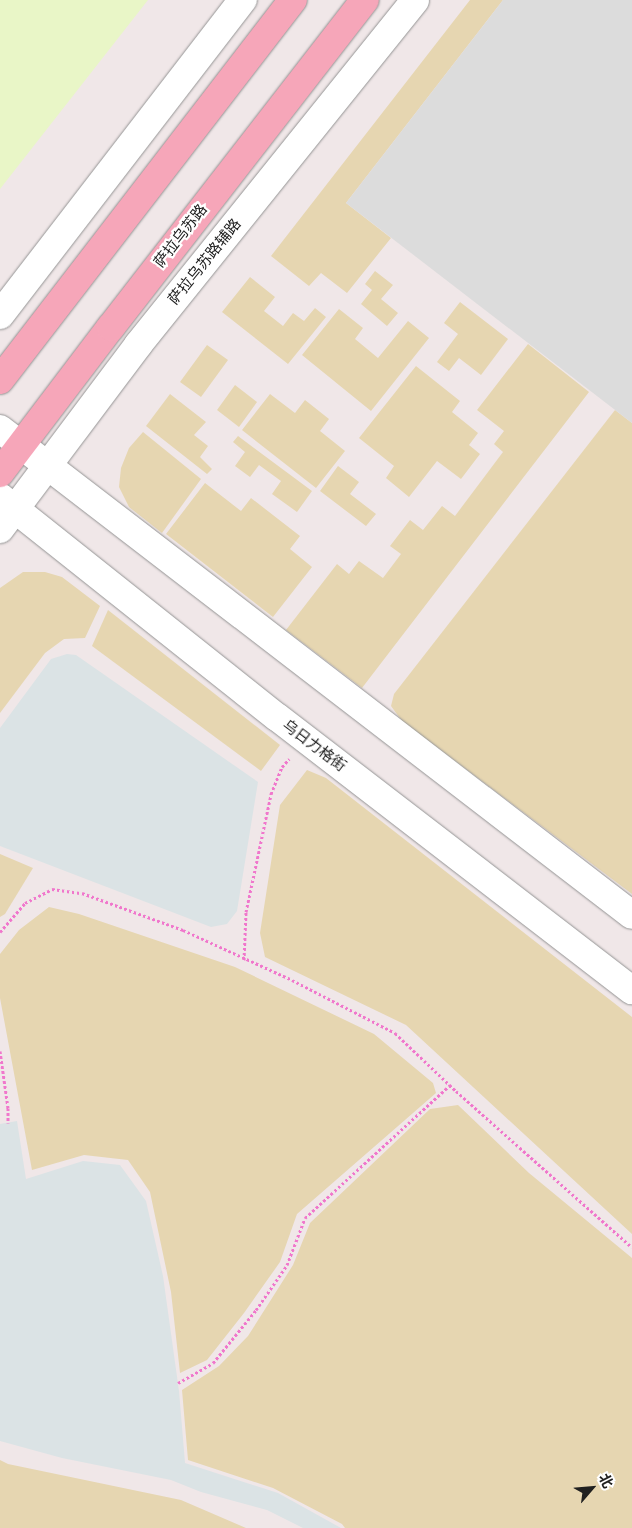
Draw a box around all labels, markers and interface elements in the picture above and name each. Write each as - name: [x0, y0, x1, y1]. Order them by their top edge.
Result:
- street label: 萨拉乌苏路: [151, 201, 211, 271]
- street label: 萨拉乌苏路辅路: [165, 216, 245, 308]
- street label: 乌日力格街: [279, 716, 349, 776]
- north arrow: [567, 1463, 617, 1513]
- text: 北: [595, 1471, 617, 1491]

